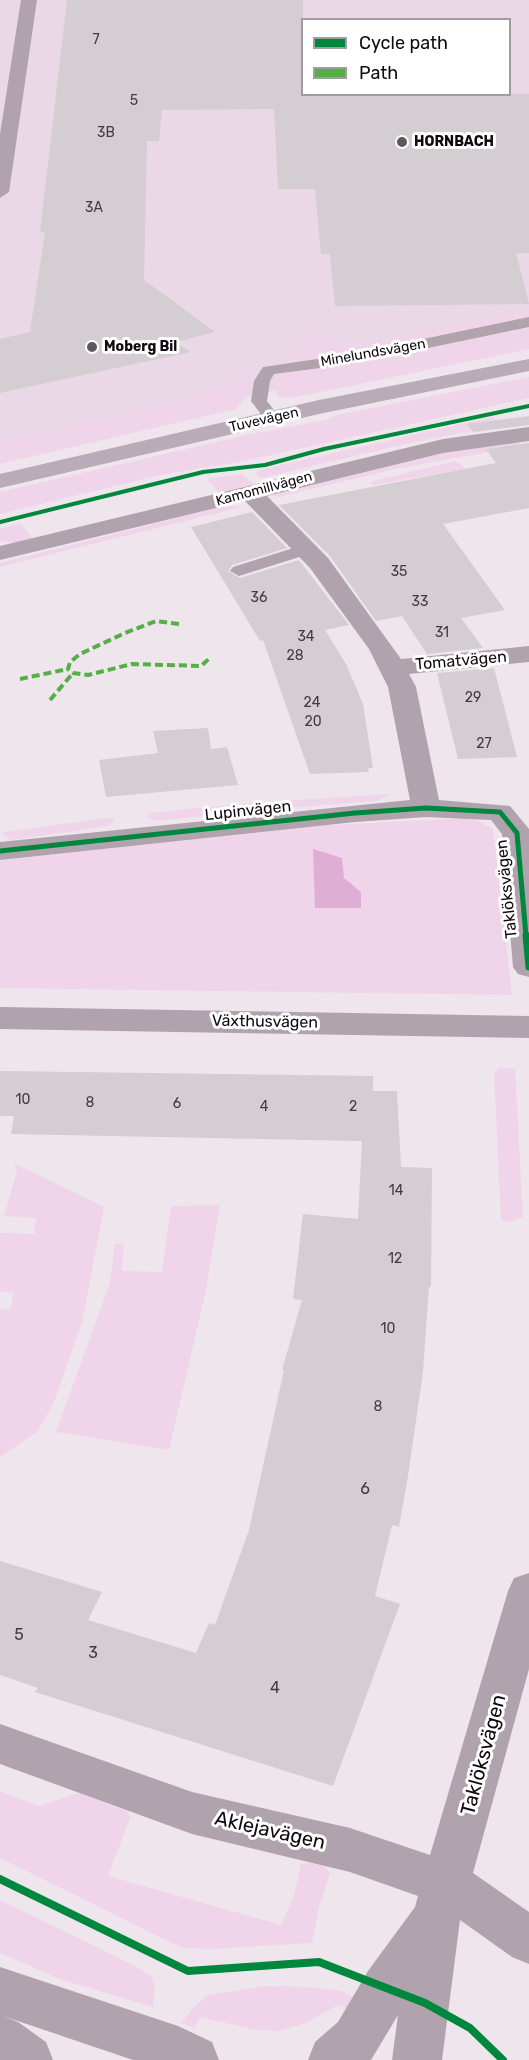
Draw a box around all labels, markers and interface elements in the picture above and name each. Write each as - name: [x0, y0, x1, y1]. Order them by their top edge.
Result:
- legend: [301, 18, 511, 96]
- house number: 7: [92, 32, 100, 48]
- text: Cycle path: [359, 32, 448, 54]
- text: Path: [359, 62, 398, 84]
- house number: 5: [130, 93, 138, 109]
- house number: 3B: [97, 125, 115, 141]
- place label: HORNBACH: [414, 134, 494, 150]
- marker: HORNBACH: [395, 135, 409, 149]
- house number: 3A: [85, 200, 103, 216]
- street label: Minelundsvägen: [319, 336, 427, 370]
- place label: Moberg Bil: [104, 339, 177, 355]
- marker: Moberg Bil: [85, 340, 99, 354]
- street label: Tuvevägen: [228, 404, 300, 436]
- street label: Kamomillvägen: [214, 468, 314, 510]
- house number: 35: [391, 564, 407, 580]
- house number: 36: [251, 590, 267, 606]
- house number: 33: [412, 594, 428, 610]
- house number: 31: [435, 625, 449, 641]
- house number: 34: [297, 629, 315, 645]
- street label: Tomatvägen: [414, 647, 508, 675]
- house number: 28: [286, 648, 304, 664]
- house number: 29: [465, 690, 481, 706]
- house number: 24: [304, 695, 320, 711]
- house number: 20: [304, 714, 322, 730]
- house number: 27: [476, 736, 492, 752]
- street label: Lupinvägen: [204, 797, 292, 825]
- street label: Taklöksvägen: [492, 839, 522, 939]
- street label: Växthusvägen: [212, 1011, 318, 1033]
- house number: 10: [16, 1092, 30, 1108]
- house number: 8: [86, 1095, 94, 1111]
- house number: 6: [173, 1096, 181, 1112]
- house number: 4: [260, 1099, 268, 1115]
- house number: 2: [349, 1099, 357, 1115]
- house number: 14: [389, 1183, 403, 1199]
- house number: 12: [388, 1251, 402, 1267]
- house number: 10: [381, 1321, 395, 1337]
- house number: 8: [374, 1399, 382, 1415]
- house number: 6: [360, 1479, 370, 1499]
- house number: 5: [14, 1625, 24, 1645]
- house number: 3: [88, 1643, 98, 1663]
- house number: 4: [270, 1678, 280, 1698]
- street label: Taklöksvägen: [456, 1692, 512, 1818]
- street label: Aklejavägen: [212, 1807, 328, 1855]

